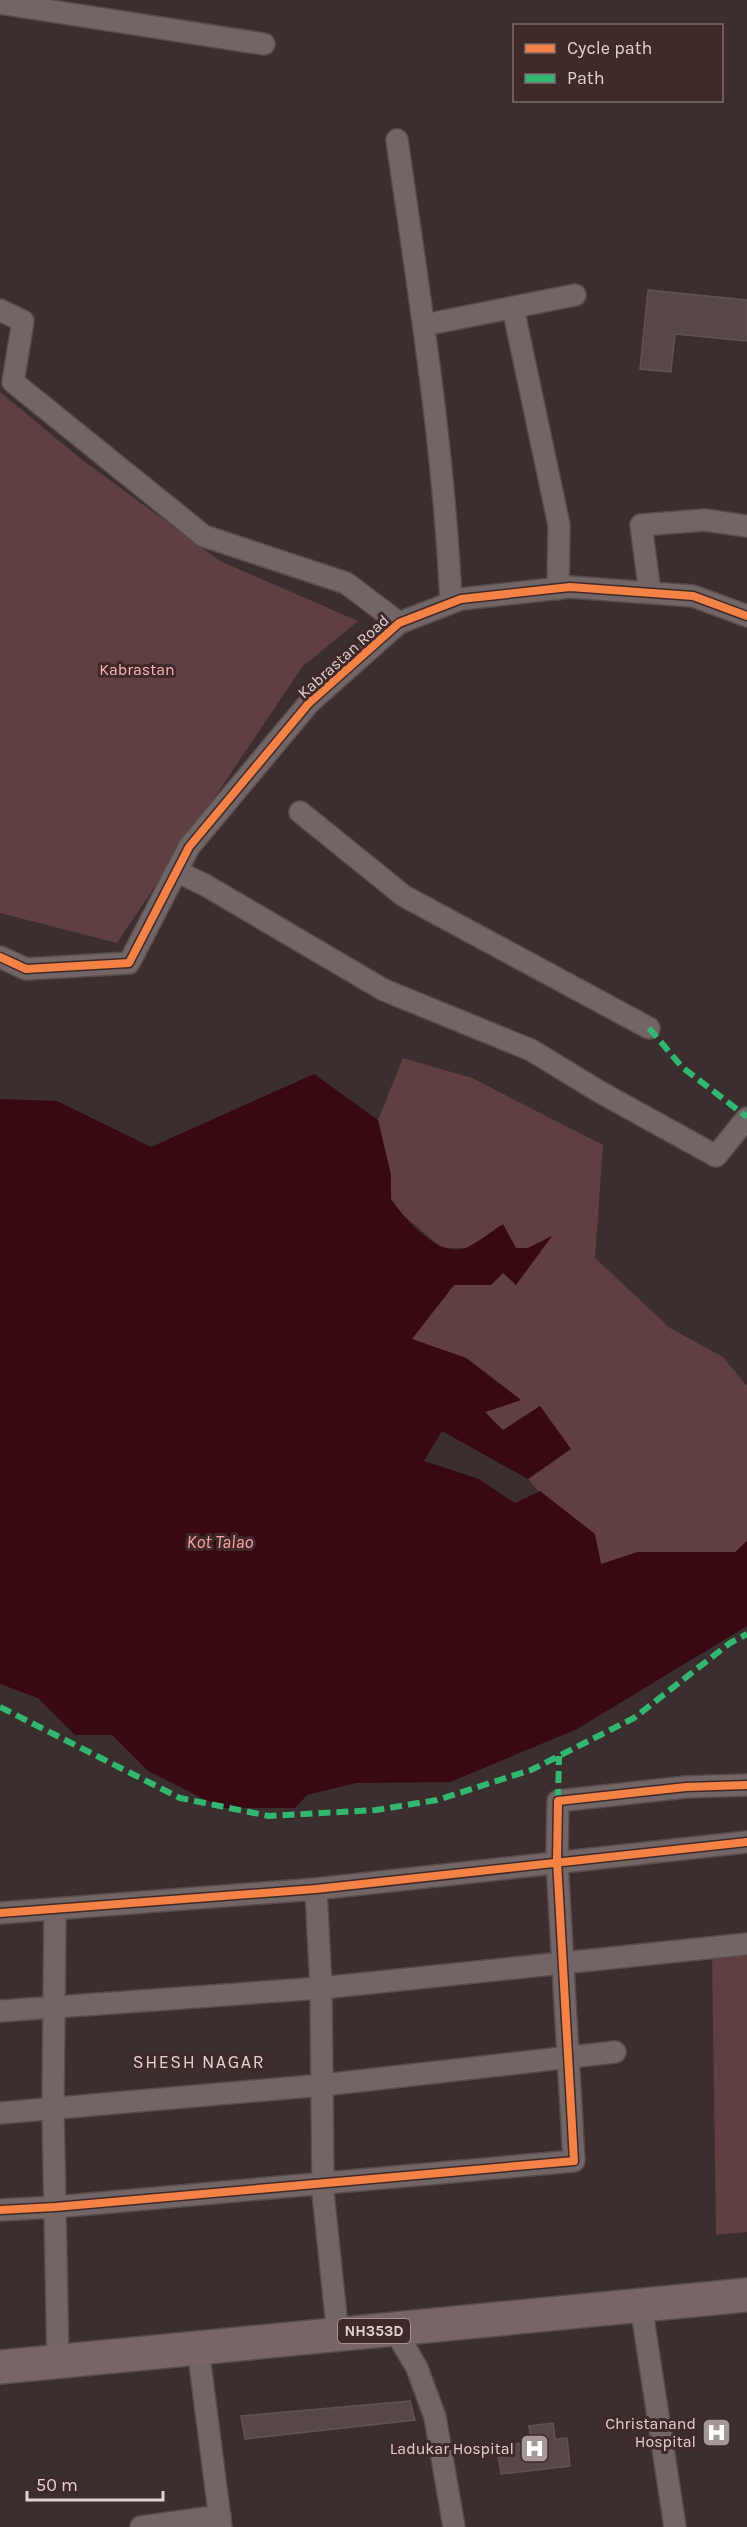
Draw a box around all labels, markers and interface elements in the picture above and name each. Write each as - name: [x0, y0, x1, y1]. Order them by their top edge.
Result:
- legend: [513, 24, 723, 102]
- text: Cycle path: [567, 37, 652, 59]
- text: Path: [567, 67, 605, 89]
- street label: Kabrastan Road: [294, 610, 393, 702]
- park label: Kabrastan: [99, 660, 175, 679]
- water label: Kot Talao: [187, 1531, 254, 1553]
- district label: SHESH NAGAR: [133, 2051, 265, 2073]
- road number: NH353D: [338, 2319, 410, 2343]
- place label: Christanand Hospital: [605, 2414, 696, 2451]
- hospital icon: Christanand Hospital: [701, 2416, 733, 2448]
- hospital icon: Ladukar Hospital: [519, 2432, 551, 2464]
- place label: Ladukar Hospital: [390, 2439, 514, 2458]
- scale bar: [27, 2464, 164, 2502]
- text: 50 m: [36, 2474, 78, 2496]

